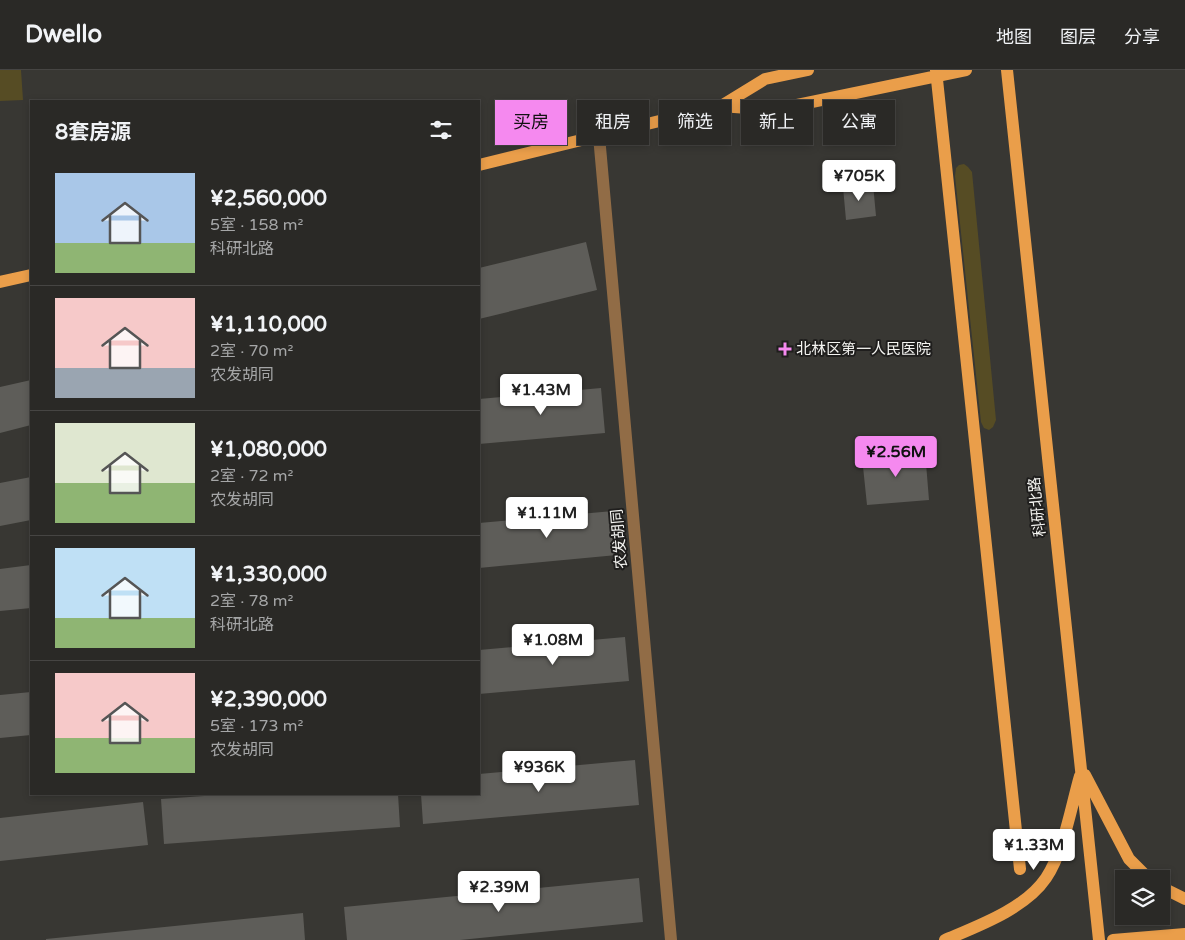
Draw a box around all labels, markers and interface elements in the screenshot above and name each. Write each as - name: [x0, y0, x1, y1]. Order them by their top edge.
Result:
- text: Dwello: [25, 20, 102, 49]
- text: 地图: [996, 26, 1032, 48]
- text: 图层: [1060, 26, 1096, 48]
- text: 分享: [1124, 26, 1160, 48]
- chip: 买房: [495, 100, 567, 145]
- chip: 租房: [577, 100, 649, 145]
- chip: 筛选: [659, 100, 731, 145]
- chip: 新上: [741, 100, 813, 145]
- chip: 公寓: [823, 100, 895, 145]
- icon: filters: [427, 116, 455, 144]
- text: 8套房源: [55, 120, 131, 145]
- pin: ¥705K: [824, 160, 894, 202]
- text: ¥705K: [833, 166, 885, 186]
- text: ¥2,560,000: [210, 186, 327, 211]
- icon: home: [95, 193, 155, 253]
- text: 5室 · 158 m²: [210, 215, 303, 235]
- text: 科研北路: [210, 239, 274, 259]
- text: ¥1,110,000: [210, 312, 327, 337]
- icon: home: [95, 318, 155, 378]
- place label: 北林区第一人民医院: [796, 340, 931, 358]
- text: 2室 · 70 m²: [210, 341, 293, 361]
- marker: 北林区第一人民医院: [778, 342, 792, 356]
- text: 农发胡同: [210, 365, 274, 385]
- pin: ¥1.43M: [500, 374, 582, 416]
- text: ¥1.43M: [511, 380, 571, 400]
- pin: ¥2.56M: [855, 436, 937, 478]
- text: ¥1,080,000: [210, 437, 327, 462]
- text: ¥2.56M: [866, 442, 926, 462]
- icon: home: [95, 443, 155, 503]
- text: 2室 · 72 m²: [210, 466, 293, 486]
- street label: 科研北路: [1025, 476, 1049, 538]
- text: 农发胡同: [210, 490, 274, 510]
- pin: ¥1.11M: [506, 496, 588, 539]
- text: ¥1.11M: [517, 503, 577, 523]
- street label: 农发胡同: [607, 508, 631, 570]
- text: ¥1,330,000: [210, 562, 327, 587]
- icon: home: [95, 568, 155, 628]
- text: 2室 · 78 m²: [210, 591, 293, 611]
- text: 科研北路: [210, 615, 274, 635]
- pin: ¥1.08M: [512, 624, 594, 666]
- text: ¥1.08M: [523, 630, 583, 650]
- text: ¥2,390,000: [210, 687, 327, 712]
- icon: home: [95, 693, 155, 753]
- text: 5室 · 173 m²: [210, 716, 303, 736]
- text: 农发胡同: [210, 740, 274, 760]
- pin: ¥936K: [504, 750, 574, 793]
- text: ¥936K: [513, 757, 565, 777]
- pin: ¥1.33M: [993, 828, 1075, 871]
- text: ¥1.33M: [1004, 835, 1064, 855]
- pin: ¥2.39M: [458, 870, 540, 913]
- map controls: [1115, 870, 1170, 925]
- button: layers: [1115, 870, 1170, 925]
- text: ¥2.39M: [469, 877, 529, 897]

